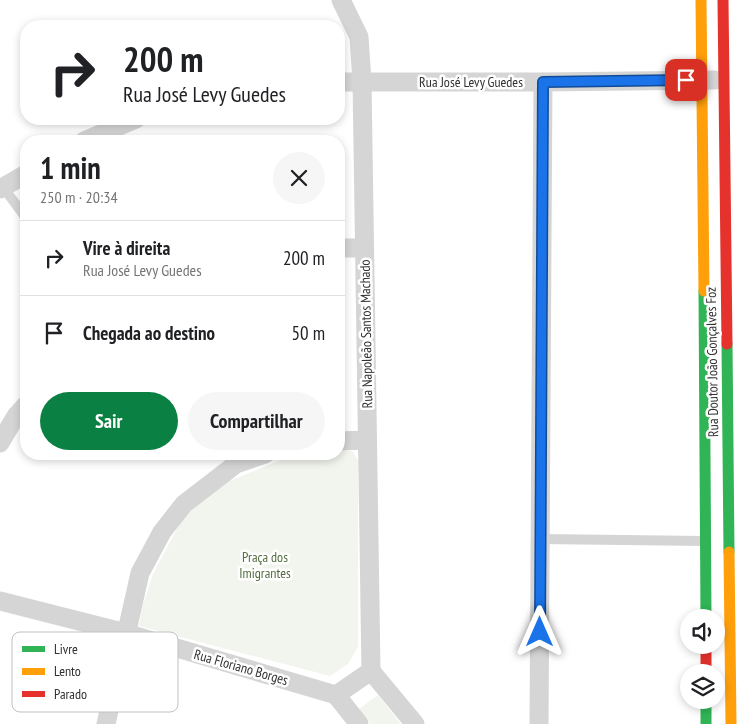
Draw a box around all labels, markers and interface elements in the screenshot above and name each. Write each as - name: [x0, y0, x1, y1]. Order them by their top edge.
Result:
- text: 200 m: [123, 36, 204, 82]
- icon: right: [40, 40, 105, 105]
- pin: [665, 59, 707, 101]
- icon: arrive: [672, 66, 700, 94]
- street label: Rua José Levy Guedes: [419, 73, 523, 91]
- text: Rua José Levy Guedes: [123, 80, 286, 108]
- text: 1 min: [40, 148, 101, 187]
- button: close: [273, 152, 325, 204]
- text: 250 m · 20:34: [40, 187, 118, 207]
- text: Vire à direita: [83, 236, 170, 260]
- icon: right: [40, 244, 68, 272]
- text: 200 m: [283, 246, 325, 270]
- street label: Rua Napoleão Santos Machado: [356, 259, 376, 409]
- text: Rua José Levy Guedes: [83, 260, 202, 280]
- street label: Rua Doutor João Gonçalves Foz: [702, 287, 722, 437]
- icon: arrive: [40, 319, 68, 347]
- text: Chegada ao destino: [83, 321, 215, 345]
- text: 50 m: [292, 321, 325, 345]
- button: Sair: [40, 392, 178, 450]
- button: Compartilhar: [188, 392, 325, 450]
- park label: Praça dos Imigrantes: [239, 548, 291, 582]
- position arrow: [513, 605, 565, 657]
- map controls: [680, 609, 725, 709]
- button: sound: [680, 609, 725, 654]
- legend: [12, 632, 178, 712]
- text: Livre: [54, 640, 78, 658]
- street label: Rua Floriano Borges: [192, 645, 290, 689]
- text: Lento: [54, 662, 81, 680]
- button: layers: [680, 664, 725, 709]
- text: Parado: [54, 685, 87, 703]

